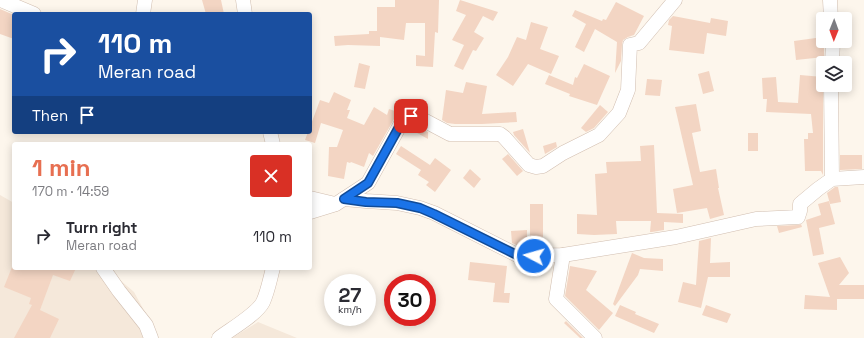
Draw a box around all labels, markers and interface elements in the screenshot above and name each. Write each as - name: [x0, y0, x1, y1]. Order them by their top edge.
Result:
- north arrow: [816, 12, 852, 48]
- map controls: [816, 12, 852, 92]
- text: 110 m: [98, 25, 172, 61]
- icon: right: [32, 28, 84, 80]
- button: layers: [816, 56, 852, 92]
- text: Meran road: [98, 60, 196, 83]
- pin: [394, 99, 428, 133]
- icon: arrive: [76, 104, 98, 126]
- icon: arrive: [400, 105, 422, 127]
- text: Then: [32, 106, 68, 125]
- text: 1 min: [32, 152, 91, 183]
- button: close: [250, 155, 292, 197]
- text: 170 m · 14:59: [32, 183, 109, 200]
- text: Turn right: [66, 218, 137, 237]
- icon: right: [32, 225, 54, 247]
- text: 110 m: [253, 227, 292, 246]
- position arrow: [513, 235, 555, 277]
- text: Meran road: [66, 237, 137, 254]
- speed limit sign: 30: [384, 274, 436, 326]
- text: 27: [339, 282, 361, 308]
- text: km/h: [338, 303, 362, 316]

